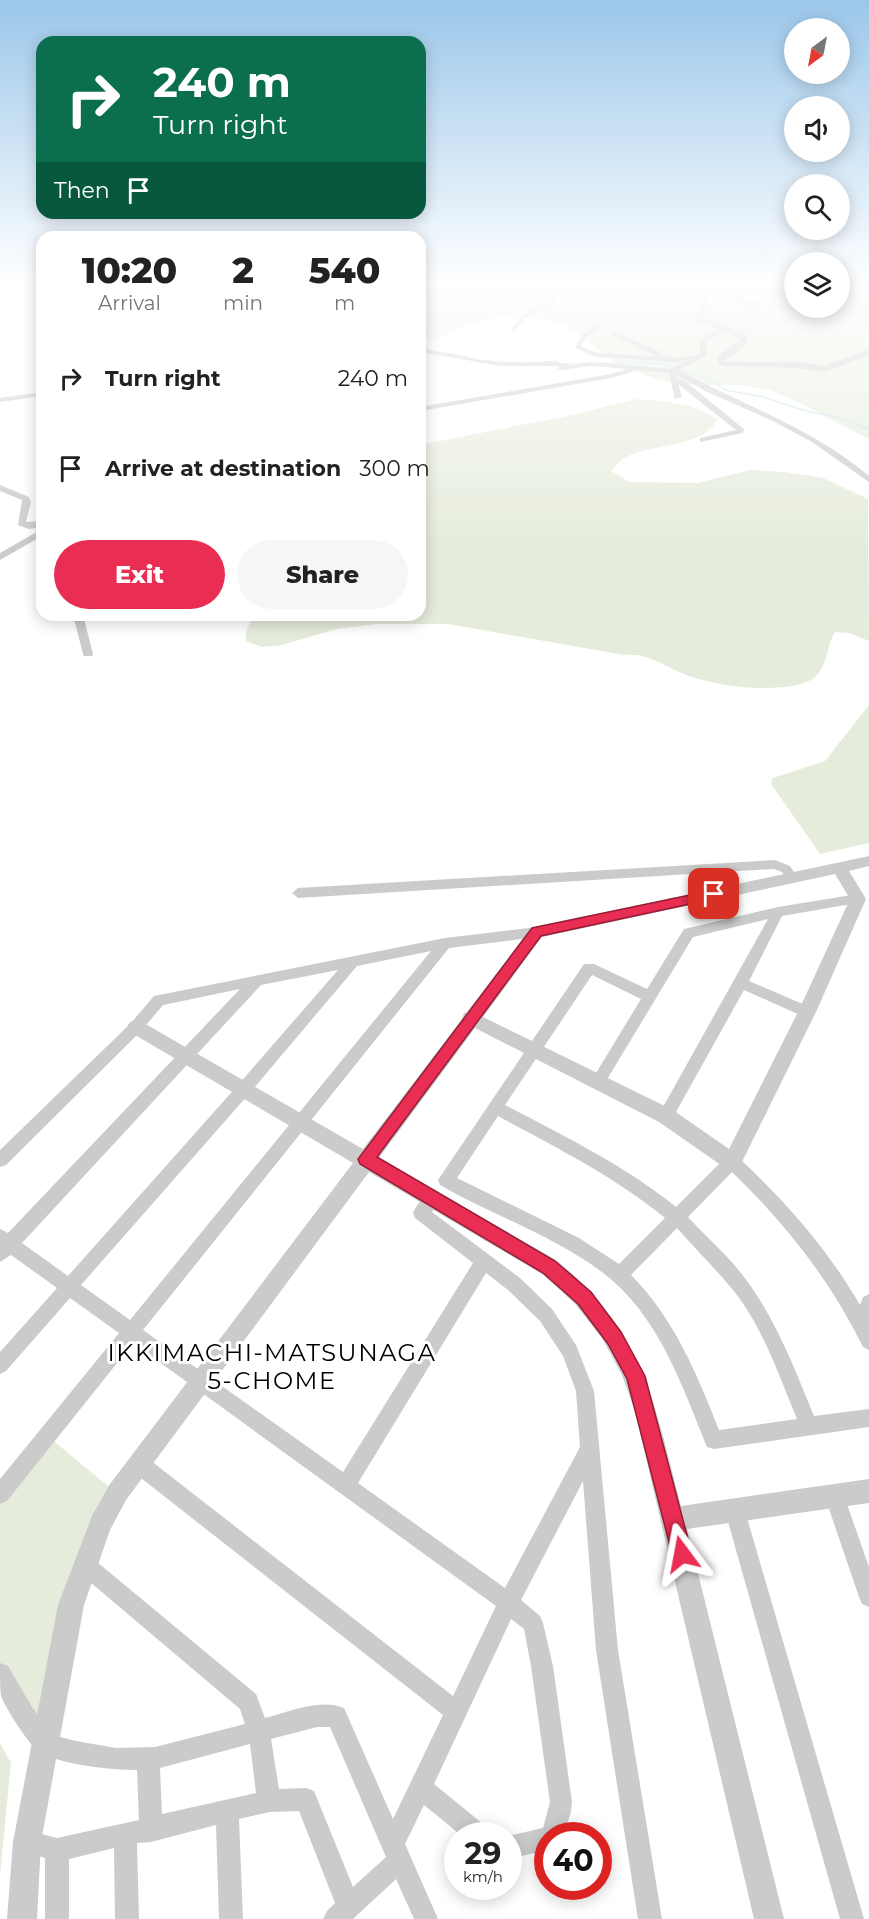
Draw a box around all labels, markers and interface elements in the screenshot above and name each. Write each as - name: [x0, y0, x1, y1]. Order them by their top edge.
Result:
- north arrow: [784, 18, 850, 84]
- map controls: [784, 18, 850, 318]
- text: 240 m: [153, 56, 291, 108]
- icon: right: [54, 60, 132, 138]
- button: sound: [784, 96, 850, 162]
- text: Turn right: [153, 108, 288, 141]
- icon: arrive: [122, 174, 155, 207]
- button: search: [784, 174, 850, 240]
- text: Then: [54, 177, 110, 204]
- text: 10:20: [82, 248, 177, 292]
- text: 2: [232, 248, 254, 292]
- text: 540: [309, 248, 380, 292]
- button: layers: [784, 252, 850, 318]
- text: Arrival: [98, 291, 161, 315]
- text: min: [223, 291, 263, 315]
- text: m: [334, 291, 355, 315]
- icon: right: [54, 362, 87, 395]
- text: Turn right: [105, 365, 220, 392]
- text: 240 m: [338, 365, 408, 392]
- icon: arrive: [54, 452, 87, 485]
- text: Arrive at destination: [105, 455, 341, 482]
- text: 300 m: [359, 455, 430, 482]
- button: Exit: [54, 540, 225, 609]
- button: Share: [237, 540, 408, 609]
- pin: [688, 868, 739, 919]
- icon: arrive: [697, 877, 730, 910]
- district label: IKKIMACHI-MATSUNAGA 5-CHOME: [108, 1338, 436, 1395]
- position arrow: [650, 1522, 714, 1586]
- speed limit sign: 40: [534, 1822, 612, 1900]
- text: 29: [465, 1835, 501, 1872]
- text: km/h: [463, 1867, 503, 1886]

